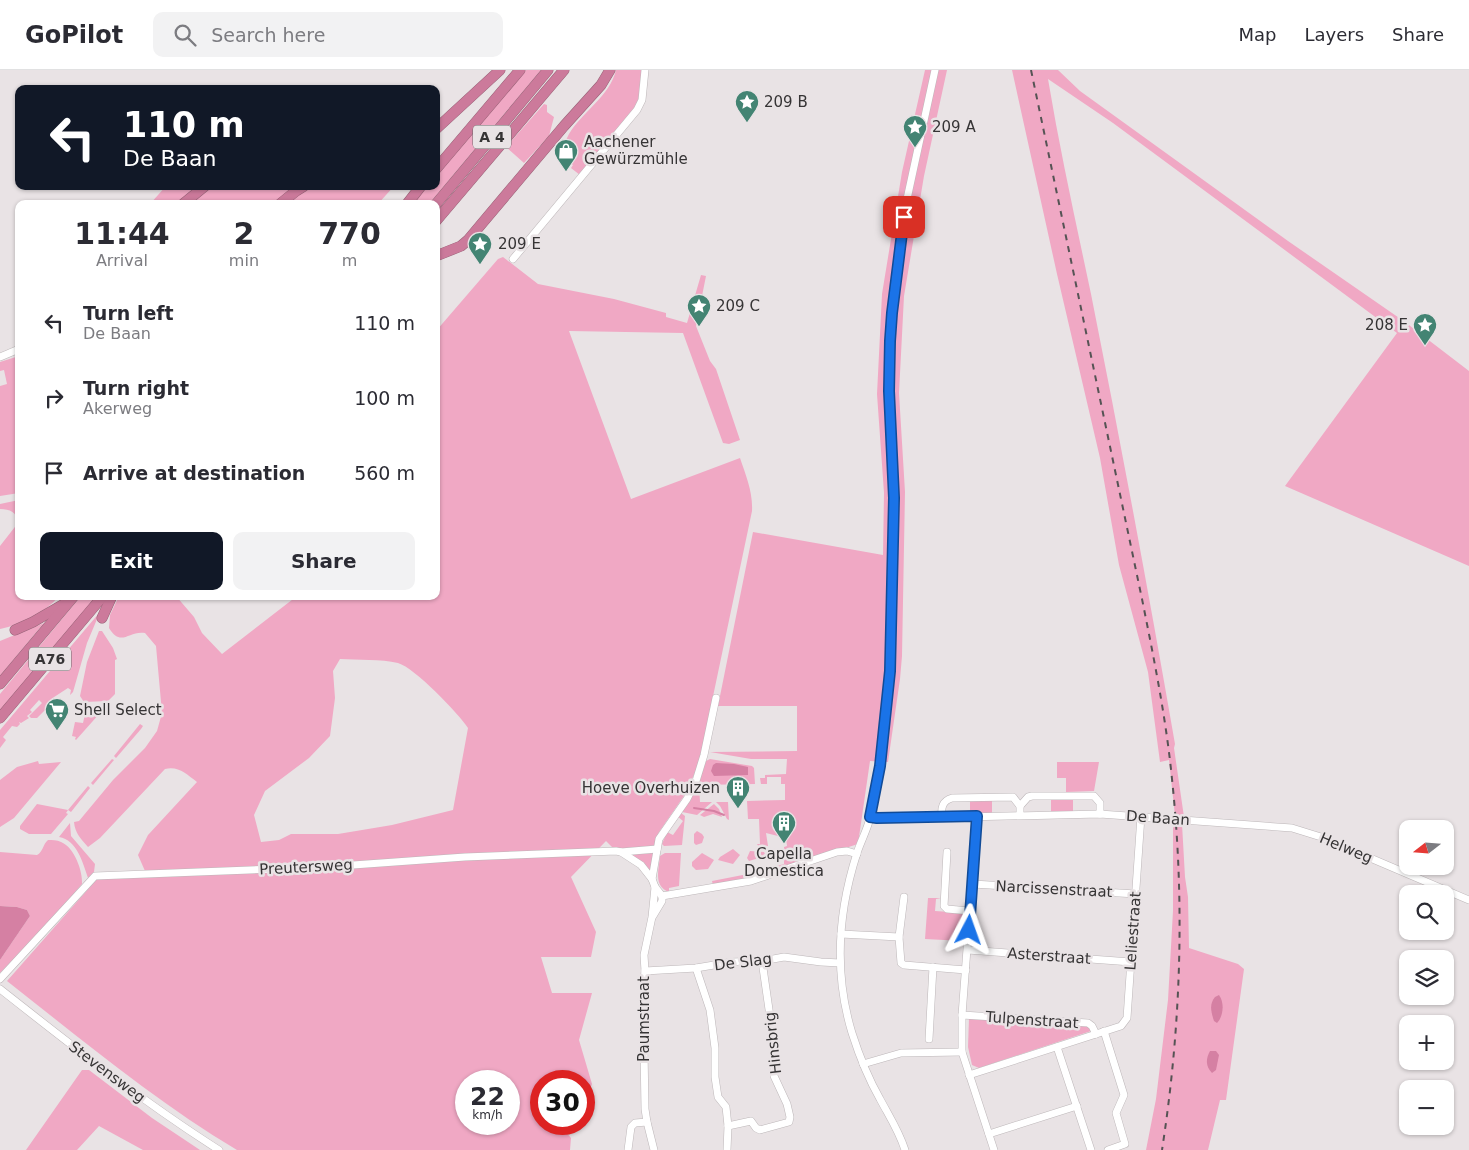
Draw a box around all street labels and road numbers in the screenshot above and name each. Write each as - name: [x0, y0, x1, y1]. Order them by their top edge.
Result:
- road number: A 4: [473, 126, 511, 148]
- road number: A76: [29, 648, 71, 670]
- street label: De Baan: [1126, 807, 1190, 829]
- street label: Helweg: [1317, 829, 1375, 867]
- street label: Preutersweg: [259, 856, 353, 878]
- street label: Narcissenstraat: [995, 877, 1113, 901]
- street label: Leliestraat: [1121, 891, 1145, 971]
- street label: Asterstraat: [1007, 944, 1091, 968]
- street label: De Slag: [713, 950, 773, 974]
- street label: Paumstraat: [635, 976, 653, 1062]
- street label: Tulpenstraat: [984, 1008, 1079, 1032]
- street label: Hinsbrig: [761, 1011, 785, 1075]
- street label: Stevensweg: [65, 1037, 149, 1107]

